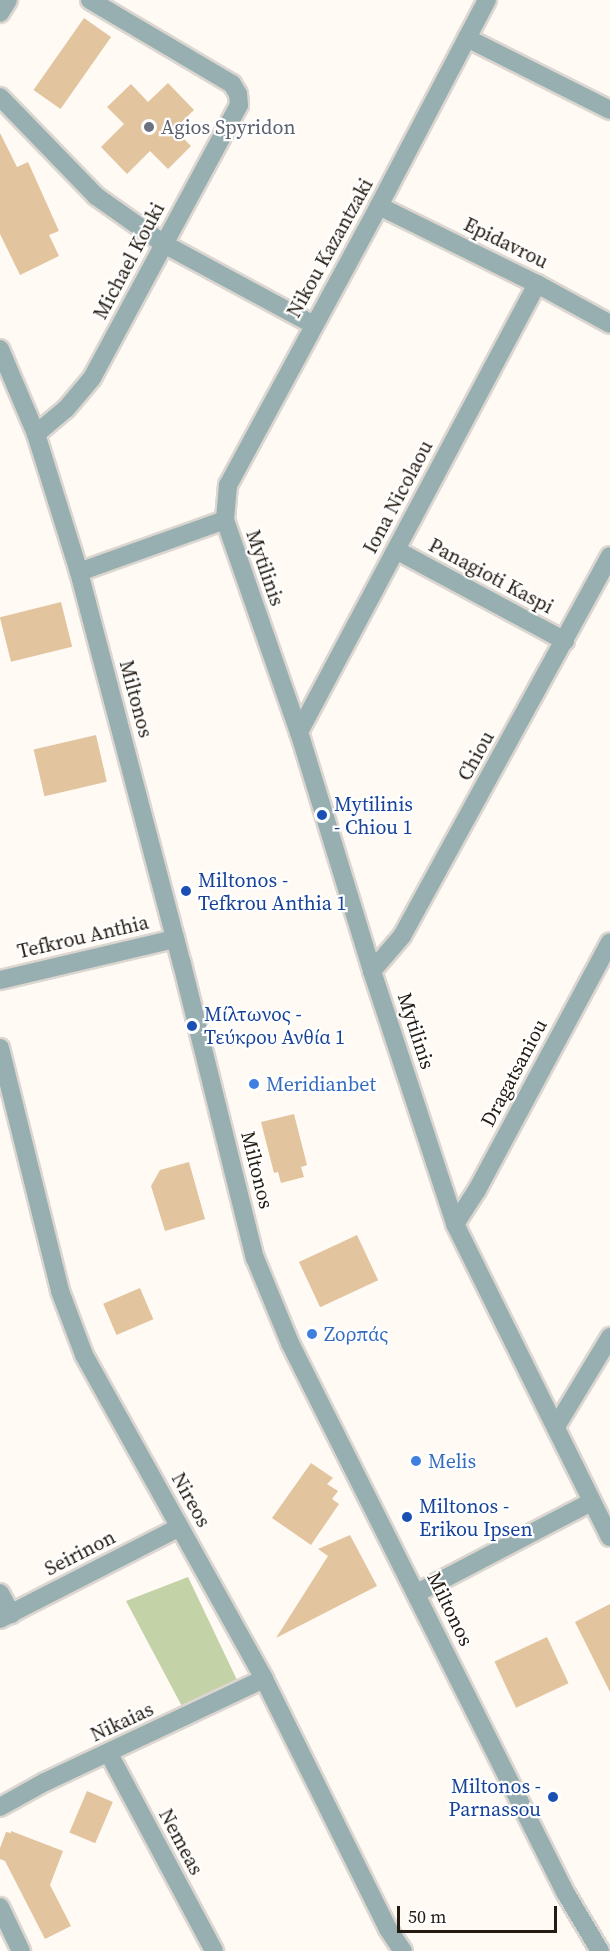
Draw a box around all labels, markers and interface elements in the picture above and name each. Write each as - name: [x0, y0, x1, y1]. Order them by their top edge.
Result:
- place label: Agios Spyridon: [161, 115, 296, 139]
- marker: Agios Spyridon: [142, 120, 156, 134]
- street label: Nikou Kazantzaki: [282, 174, 378, 322]
- street label: Michael Kouki: [88, 199, 170, 323]
- street label: Epidavrou: [460, 212, 552, 274]
- street label: Iona Nicolaou: [358, 436, 438, 558]
- street label: Mytilinis: [241, 527, 289, 609]
- street label: Panagioti Kaspi: [425, 533, 557, 619]
- street label: Miltonos: [114, 658, 158, 740]
- street label: Chiou: [453, 727, 499, 785]
- place label: Mytilinis - Chiou 1: [334, 792, 413, 839]
- marker: Mytilinis - Chiou 1: [315, 808, 329, 822]
- place label: Miltonos - Tefkrou Anthia 1: [198, 868, 346, 915]
- marker: Miltonos - Tefkrou Anthia 1: [179, 884, 193, 898]
- street label: Tefkrou Anthia: [15, 910, 151, 964]
- street label: Mytilinis: [392, 990, 440, 1072]
- place label: Μίλτωνος - Τεύκρου Ανθία 1: [204, 1002, 345, 1049]
- street label: Dragatsaniou: [476, 1015, 552, 1131]
- marker: Μίλτωνος - Τεύκρου Ανθία 1: [185, 1019, 199, 1033]
- place label: Meridianbet: [266, 1072, 376, 1096]
- marker: Meridianbet: [247, 1077, 261, 1091]
- street label: Miltonos: [236, 1129, 278, 1211]
- place label: Ζορπάς: [324, 1322, 388, 1346]
- marker: Ζορπάς: [305, 1327, 319, 1341]
- place label: Melis: [428, 1449, 476, 1473]
- marker: Melis: [409, 1454, 423, 1468]
- street label: Nireos: [166, 1468, 216, 1532]
- place label: Miltonos - Erikou Ipsen: [419, 1494, 533, 1541]
- marker: Miltonos - Erikou Ipsen: [400, 1510, 414, 1524]
- street label: Seirinon: [41, 1525, 119, 1581]
- street label: Miltonos: [422, 1568, 478, 1650]
- street label: Nikaias: [87, 1697, 157, 1747]
- place label: Miltonos - Parnassou: [449, 1774, 541, 1821]
- marker: Miltonos - Parnassou: [546, 1790, 560, 1804]
- street label: Nemeas: [154, 1805, 208, 1879]
- scale bar: [400, 1894, 560, 1932]
- text: 50 m: [408, 1904, 446, 1929]

